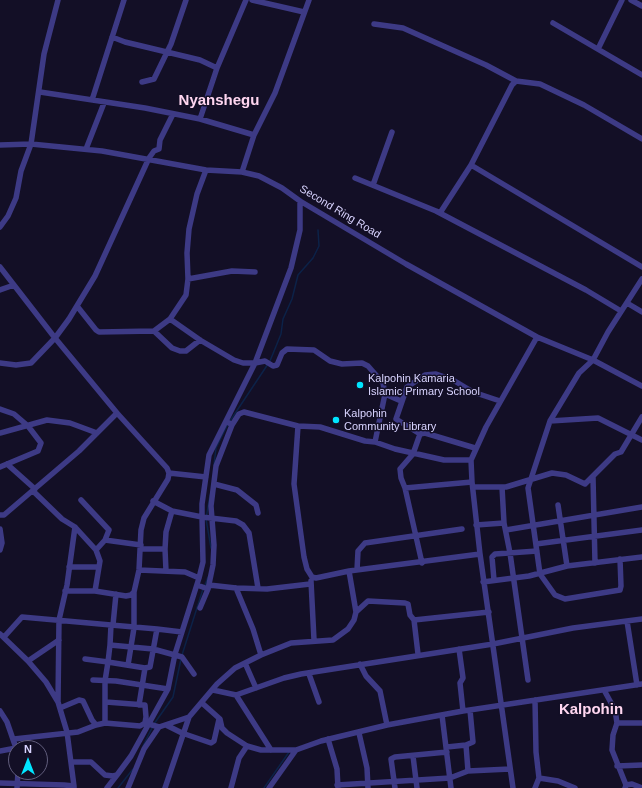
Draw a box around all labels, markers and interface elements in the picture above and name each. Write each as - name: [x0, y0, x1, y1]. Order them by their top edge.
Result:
- district label: Nyanshegu: [179, 92, 259, 110]
- street label: Second Ring Road: [297, 183, 383, 241]
- place label: Kalpohin Kamaria Islamic Primary School: [368, 372, 480, 398]
- marker: Kalpohin Kamaria Islamic Primary School: [355, 380, 365, 390]
- place label: Kalpohin Community Library: [344, 407, 436, 433]
- marker: Kalpohin Community Library: [331, 415, 341, 425]
- district label: Kalpohin: [559, 701, 623, 719]
- north arrow: [8, 740, 48, 780]
- text: N: [24, 743, 32, 755]

